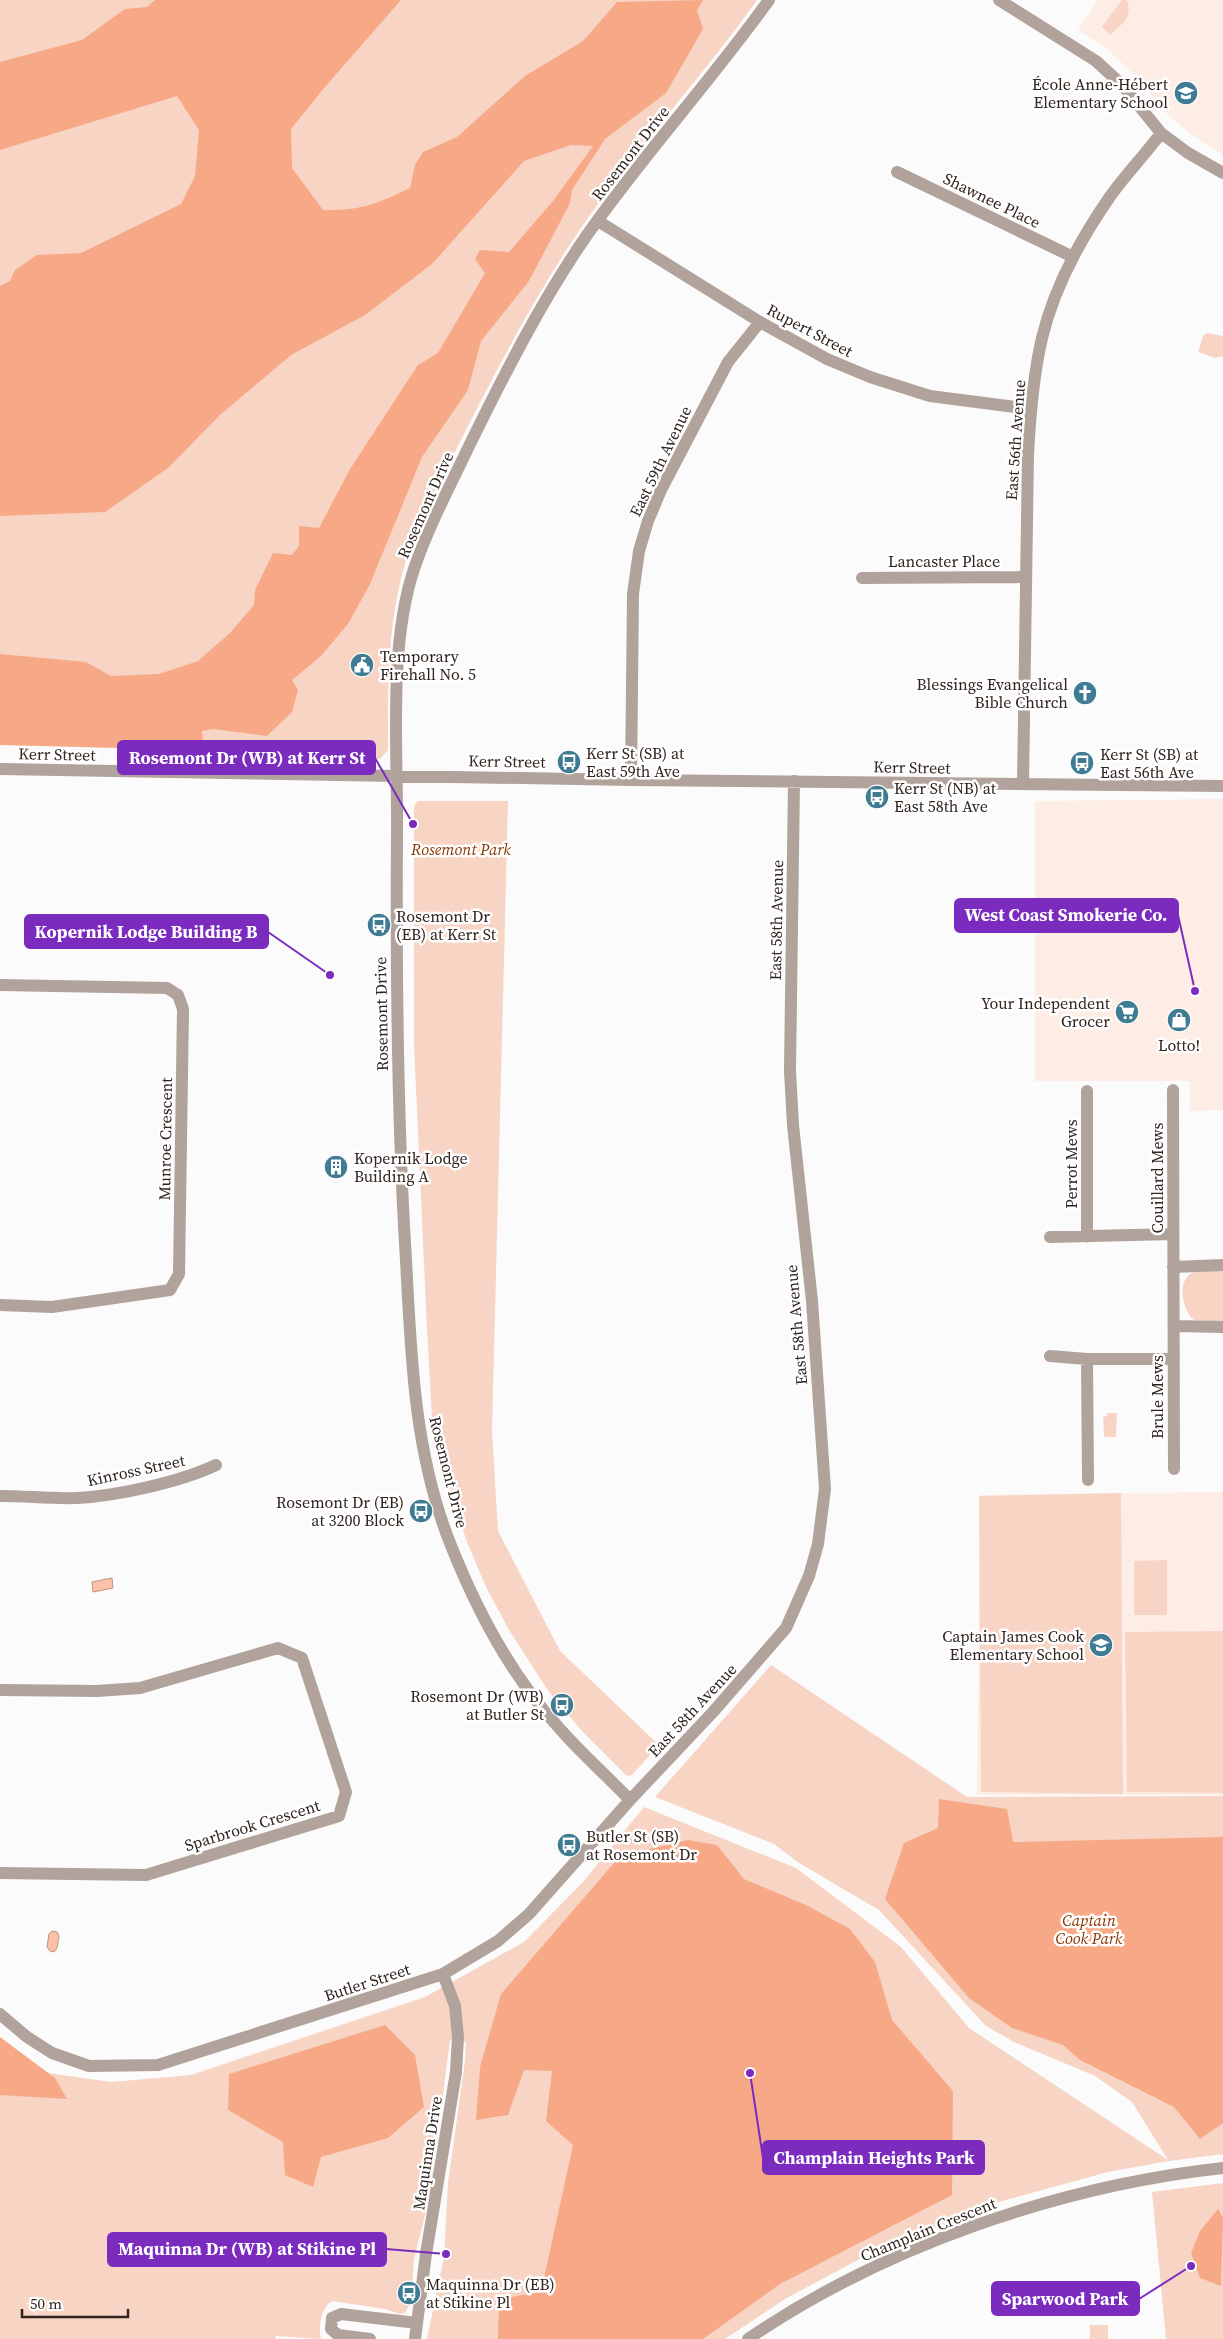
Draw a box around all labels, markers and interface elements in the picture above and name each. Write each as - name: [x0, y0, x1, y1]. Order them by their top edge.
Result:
- place label: École Anne-Hébert Elementary School: [1032, 73, 1169, 113]
- school or university icon: École Anne-Hébert Elementary School: [1173, 80, 1199, 106]
- street label: Rosemont Drive: [586, 101, 674, 205]
- street label: Shawnee Place: [940, 167, 1044, 233]
- street label: Rupert Street: [763, 298, 857, 362]
- street label: East 56th Avenue: [1000, 379, 1030, 501]
- street label: East 59th Avenue: [624, 402, 696, 520]
- street label: Rosemont Drive: [392, 448, 458, 562]
- street label: Lancaster Place: [888, 550, 1000, 572]
- place label: Temporary Firehall No. 5: [380, 645, 476, 685]
- public building icon: Temporary Firehall No. 5: [349, 652, 375, 678]
- place label: Blessings Evangelical Bible Church: [917, 673, 1068, 713]
- church icon: Blessings Evangelical Bible Church: [1072, 680, 1098, 706]
- callout: Rosemont Dr (WB) at Kerr St: [118, 741, 375, 774]
- street label: Kerr Street: [18, 742, 97, 766]
- place label: Kerr St (SB) at East 59th Ave: [586, 742, 685, 782]
- place label: Kerr St (SB) at East 56th Ave: [1100, 743, 1199, 783]
- text: Rosemont Dr (WB) at Kerr St: [129, 745, 366, 770]
- street label: Kerr Street: [468, 749, 547, 773]
- bus stop icon: Kerr St (SB) at East 59th Ave: [556, 749, 582, 775]
- bus stop icon: Kerr St (SB) at East 56th Ave: [1069, 750, 1095, 776]
- street label: Kerr Street: [873, 755, 952, 779]
- place label: Kerr St (NB) at East 58th Ave: [894, 777, 997, 817]
- bus stop icon: Kerr St (NB) at East 58th Ave: [864, 784, 890, 810]
- park label: Rosemont Park: [410, 838, 511, 860]
- street label: East 58th Avenue: [764, 859, 788, 981]
- callout: West Coast Smokerie Co.: [955, 899, 1178, 932]
- text: West Coast Smokerie Co.: [965, 902, 1167, 927]
- place label: Rosemont Dr (EB) at Kerr St: [396, 905, 497, 945]
- bus stop icon: Rosemont Dr (EB) at Kerr St: [366, 912, 392, 938]
- callout: Kopernik Lodge Building B: [25, 915, 268, 948]
- text: Kopernik Lodge Building B: [35, 919, 258, 944]
- street label: Rosemont Drive: [369, 957, 393, 1071]
- place label: Your Independent Grocer: [981, 992, 1111, 1032]
- supermarket icon: Your Independent Grocer: [1114, 999, 1140, 1025]
- shop icon: Lotto!: [1166, 1007, 1192, 1033]
- place label: Lotto!: [1158, 1034, 1200, 1056]
- street label: Munroe Crescent: [153, 1077, 177, 1201]
- street label: Perrot Mews: [1060, 1119, 1082, 1209]
- street label: Couillard Mews: [1146, 1123, 1168, 1233]
- place label: Kopernik Lodge Building A: [354, 1147, 468, 1187]
- building icon: Kopernik Lodge Building A: [323, 1154, 349, 1180]
- street label: East 58th Avenue: [780, 1264, 812, 1386]
- street label: Brule Mews: [1146, 1355, 1168, 1439]
- street label: Rosemont Drive: [424, 1414, 474, 1530]
- street label: Kinross Street: [85, 1449, 188, 1491]
- place label: Rosemont Dr (EB) at 3200 Block: [276, 1491, 404, 1531]
- bus stop icon: Rosemont Dr (EB) at 3200 Block: [408, 1498, 434, 1524]
- place label: Captain James Cook Elementary School: [942, 1625, 1084, 1665]
- school or university icon: Captain James Cook Elementary School: [1088, 1632, 1114, 1658]
- street label: East 58th Avenue: [643, 1658, 741, 1762]
- place label: Rosemont Dr (WB) at Butler St: [410, 1685, 545, 1725]
- bus stop icon: Rosemont Dr (WB) at Butler St: [549, 1692, 575, 1718]
- street label: Sparbrook Crescent: [182, 1794, 323, 1856]
- place label: Butler St (SB) at Rosemont Dr: [586, 1825, 697, 1865]
- bus stop icon: Butler St (SB) at Rosemont Dr: [556, 1832, 582, 1858]
- park label: Captain Cook Park: [1056, 1909, 1123, 1949]
- street label: Butler Street: [321, 1958, 414, 2006]
- street label: Maquinna Drive: [407, 2094, 447, 2212]
- callout: Champlain Heights Park: [763, 2141, 984, 2174]
- text: Champlain Heights Park: [773, 2145, 975, 2170]
- street label: Champlain Crescent: [857, 2191, 1000, 2266]
- callout: Maquinna Dr (WB) at Stikine Pl: [108, 2233, 386, 2266]
- text: Maquinna Dr (WB) at Stikine Pl: [118, 2236, 376, 2261]
- place label: Maquinna Dr (EB) at Stikine Pl: [426, 2273, 555, 2313]
- bus stop icon: Maquinna Dr (EB) at Stikine Pl: [396, 2280, 422, 2306]
- callout: Sparwood Park: [992, 2282, 1139, 2315]
- scale bar: [22, 2286, 129, 2318]
- text: Sparwood Park: [1002, 2286, 1128, 2311]
- text: 50 m: [30, 2293, 62, 2314]

